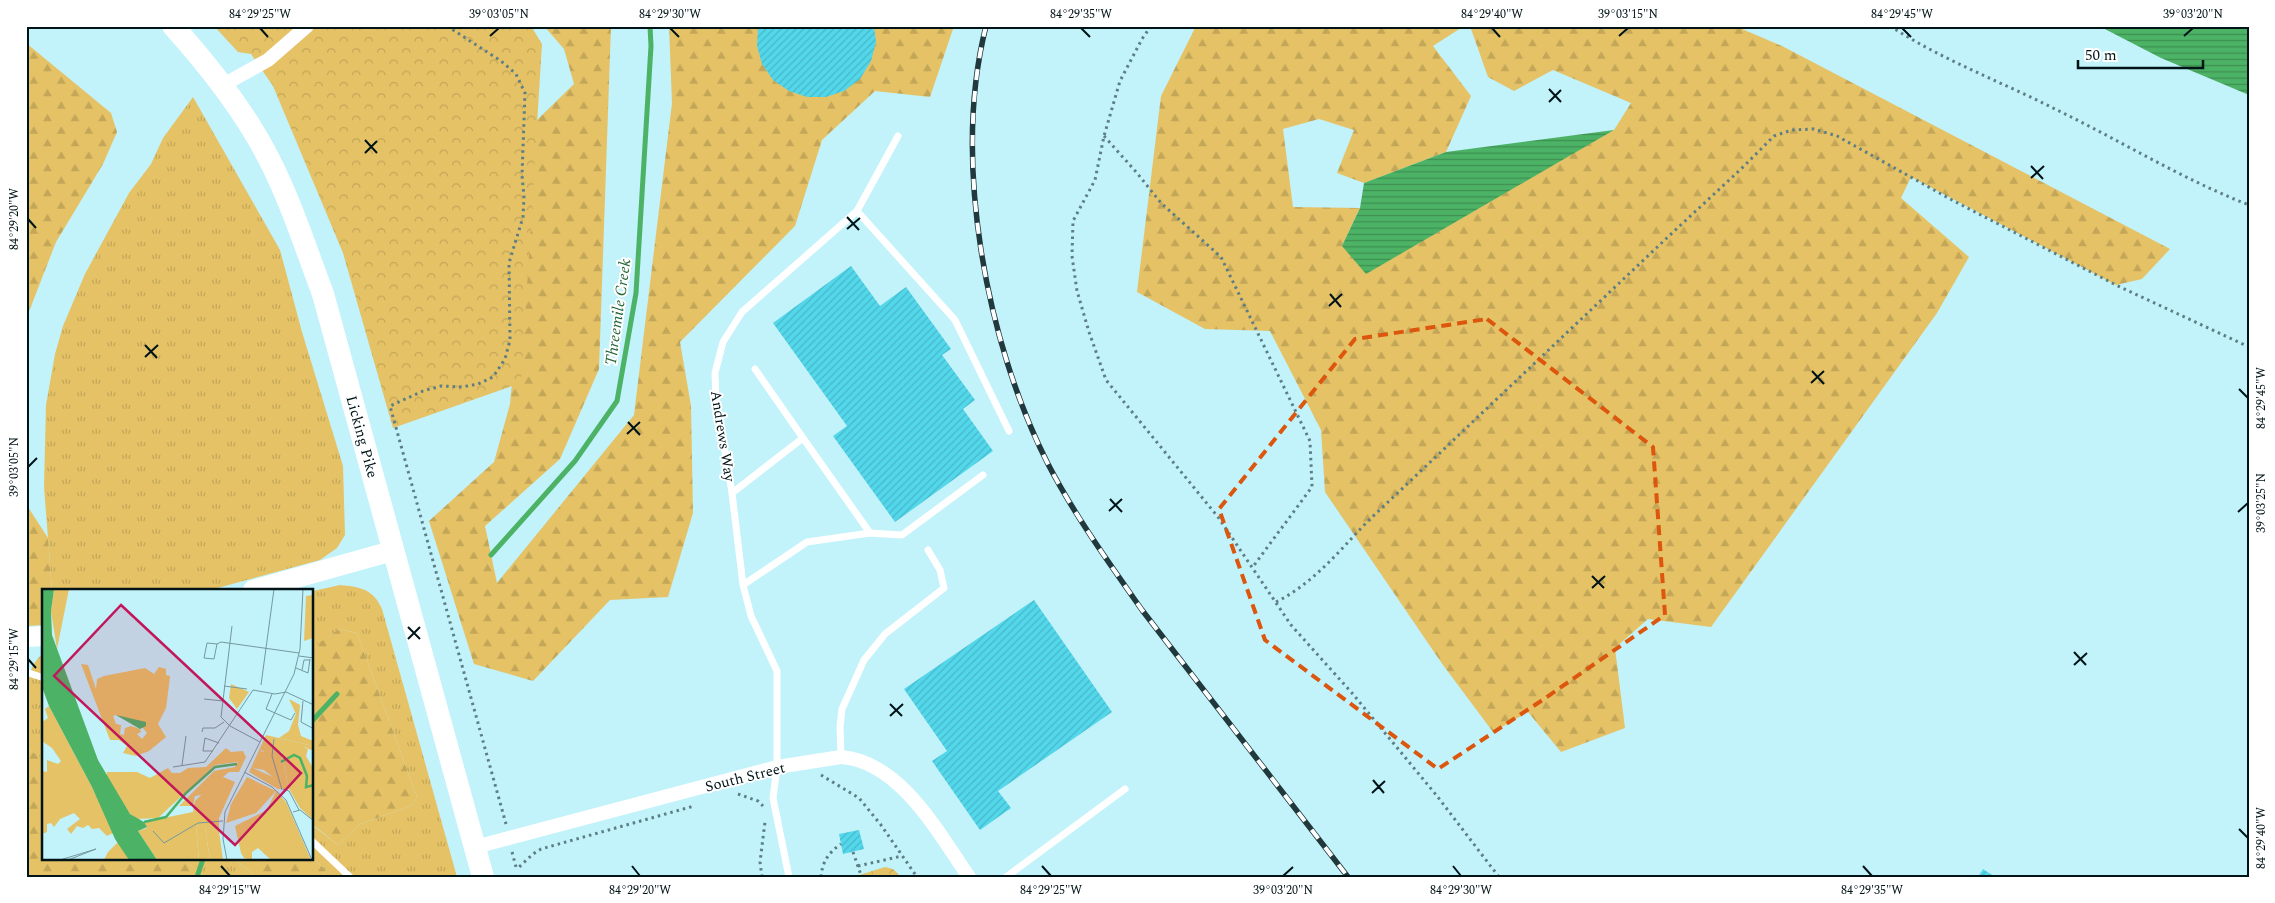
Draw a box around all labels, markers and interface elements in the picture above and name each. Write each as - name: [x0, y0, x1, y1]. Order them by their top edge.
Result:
- text: 84°29'25"W: [229, 5, 291, 24]
- text: 39°03'05"N: [469, 5, 529, 24]
- text: 84°29'30"W: [639, 5, 701, 24]
- text: 84°29'35"W: [1050, 5, 1112, 24]
- text: 84°29'40"W: [1461, 5, 1523, 24]
- text: 39°03'15"N: [1598, 5, 1658, 24]
- text: 84°29'45"W: [1871, 5, 1933, 24]
- text: 39°03'20"N: [2163, 5, 2223, 24]
- scale bar: [2078, 38, 2202, 70]
- text: 50 m: [2085, 44, 2117, 67]
- text: 84°29'20"W: [5, 188, 24, 250]
- water label: Threemile Creek: [599, 257, 637, 367]
- text: 84°29'45"W: [2252, 367, 2271, 429]
- street label: Andrews Way: [704, 389, 741, 484]
- street label: Licking Pike: [339, 393, 384, 481]
- text: 39°03'05"N: [5, 437, 24, 497]
- text: 39°03'25"N: [2252, 473, 2271, 533]
- inset map: [42, 589, 314, 860]
- text: 84°29'15"W: [5, 628, 24, 690]
- street label: South Street: [703, 756, 788, 799]
- text: 84°29'40"W: [2252, 807, 2271, 869]
- text: 84°29'15"W: [199, 881, 261, 900]
- text: 84°29'20"W: [609, 881, 671, 900]
- text: 84°29'25"W: [1020, 881, 1082, 900]
- text: 39°03'20"N: [1253, 881, 1313, 900]
- text: 84°29'30"W: [1430, 881, 1492, 900]
- text: 84°29'35"W: [1841, 881, 1903, 900]

